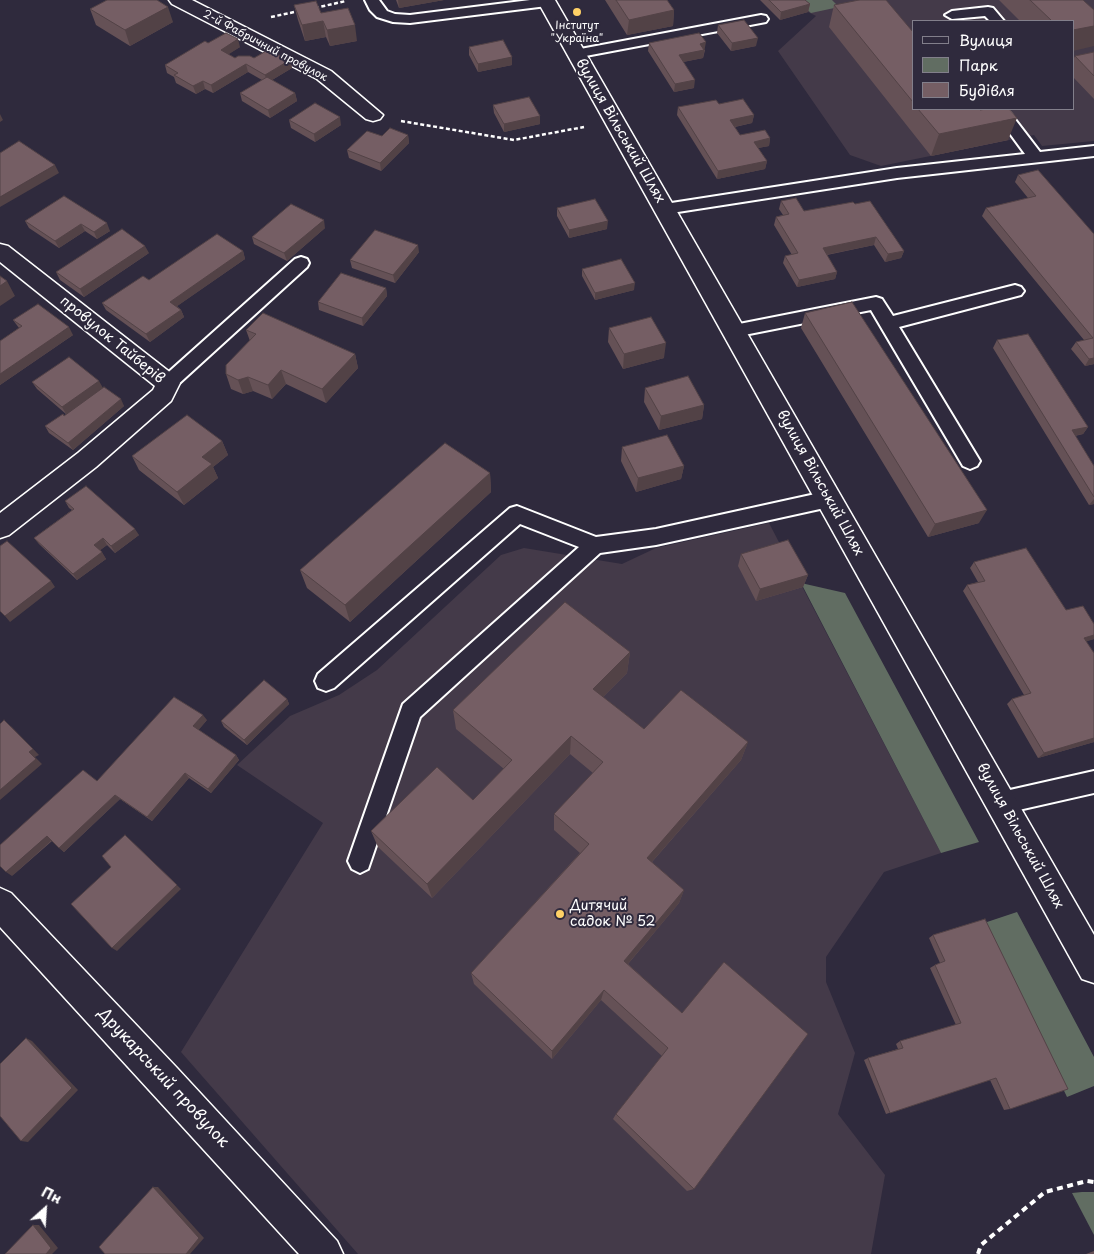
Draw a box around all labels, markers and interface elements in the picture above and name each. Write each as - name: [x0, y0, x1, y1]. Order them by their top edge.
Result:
- marker: Інститут "Україна": [571, 6, 583, 18]
- street label: 2-й Фабричний провулок: [201, 8, 329, 84]
- place label: Інститут "Україна": [551, 19, 603, 45]
- legend: [912, 20, 1074, 110]
- text: Вулиця: [959, 28, 1013, 51]
- text: Парк: [959, 53, 998, 76]
- street label: вулиця Вільський Шлях: [572, 56, 668, 206]
- text: Будівля: [959, 78, 1015, 101]
- street label: провулок Тайберів: [56, 293, 168, 387]
- street label: вулиця Вільський Шлях: [773, 407, 867, 559]
- street label: вулиця Вільський Шлях: [973, 760, 1067, 912]
- place label: Дитячий садок № 52: [570, 898, 655, 930]
- marker: Дитячий садок № 52: [554, 908, 566, 920]
- street label: Друкарський провулок: [93, 1004, 233, 1152]
- text: Пн: [38, 1181, 66, 1209]
- north arrow: [20, 1184, 70, 1234]

